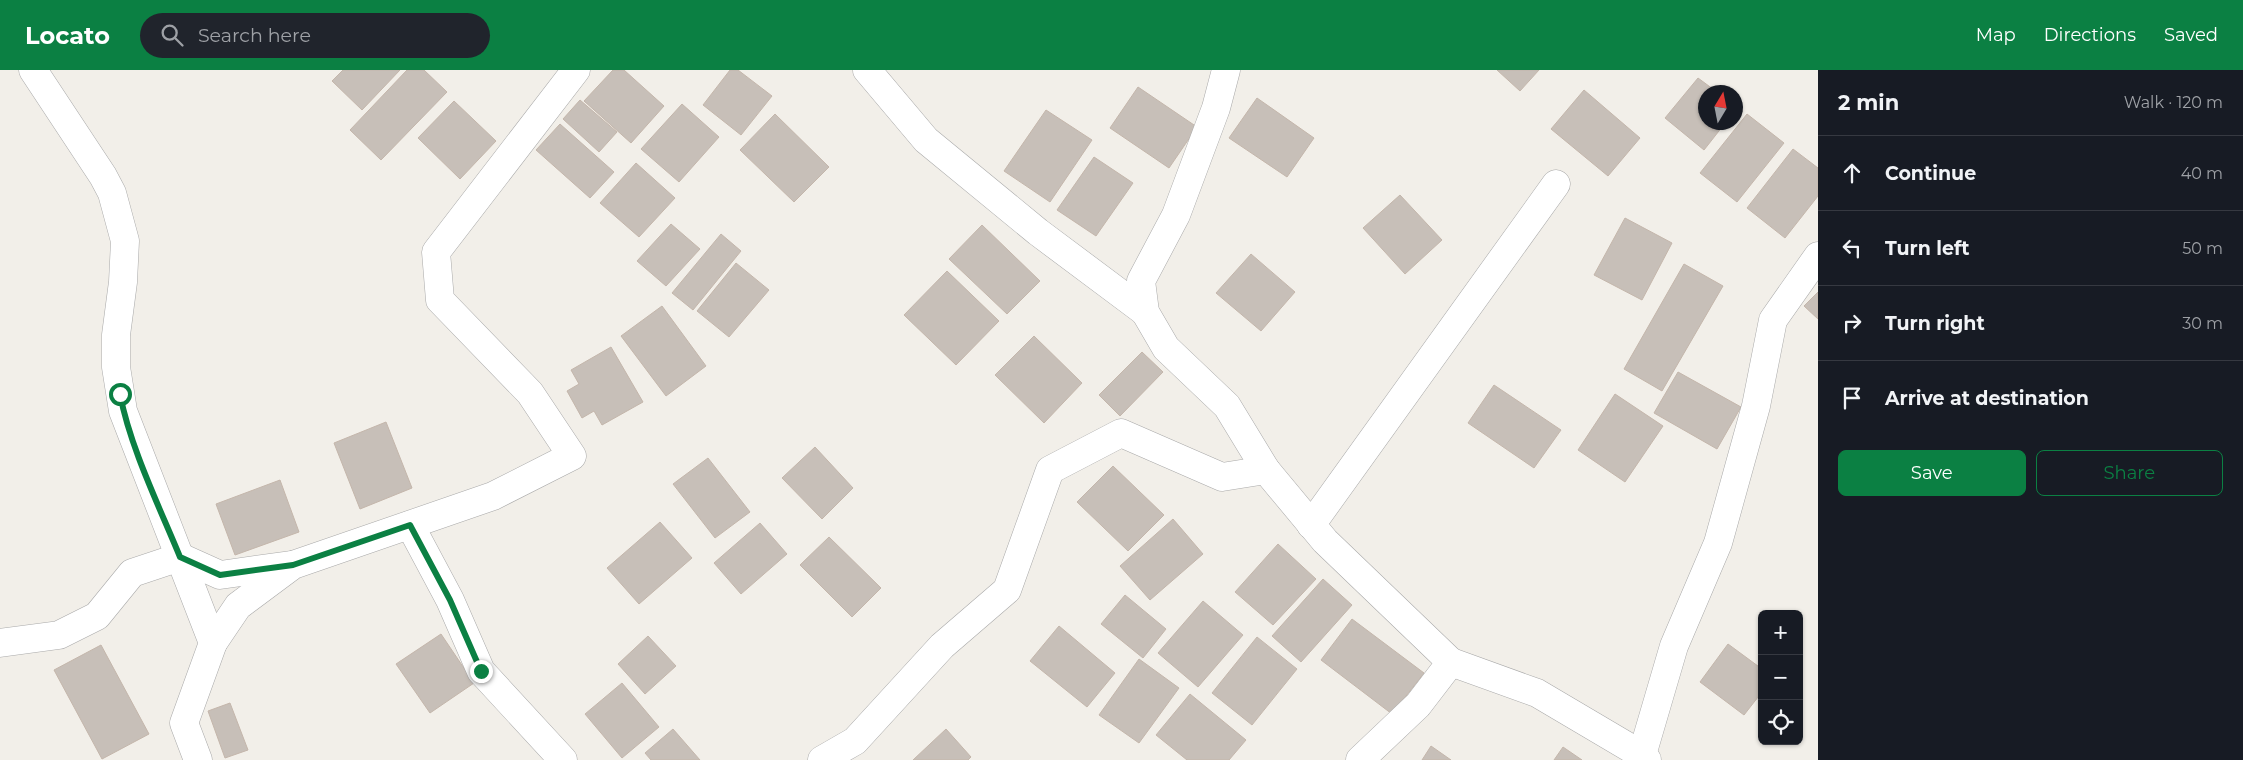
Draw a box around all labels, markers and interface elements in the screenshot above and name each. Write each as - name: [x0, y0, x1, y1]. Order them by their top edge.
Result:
- search box: [140, 13, 490, 58]
- text: Locato: [25, 21, 110, 50]
- icon: search: [158, 21, 186, 49]
- text: Search here: [198, 24, 311, 47]
- text: Map: [1976, 24, 2016, 46]
- text: Directions: [2044, 24, 2136, 46]
- text: Saved: [2164, 24, 2218, 46]
- north arrow: [1698, 85, 1743, 130]
- text: 2 min: [1838, 90, 1899, 115]
- text: Walk · 120 m: [2124, 93, 2223, 112]
- icon: ahead: [1838, 159, 1866, 187]
- text: Continue: [1885, 162, 1976, 185]
- text: 40 m: [2181, 164, 2223, 183]
- icon: left: [1838, 234, 1866, 262]
- text: Turn left: [1885, 237, 1970, 260]
- text: 50 m: [2182, 239, 2223, 258]
- icon: right: [1838, 309, 1866, 337]
- text: Turn right: [1885, 312, 1985, 335]
- text: 30 m: [2182, 314, 2223, 333]
- route start: [109, 383, 132, 406]
- icon: arrive: [1838, 384, 1866, 412]
- text: Arrive at destination: [1885, 387, 2089, 410]
- button: Save: [1838, 450, 2026, 496]
- button: Share: [2036, 450, 2223, 496]
- map controls: [1758, 610, 1803, 745]
- button: +: [1758, 610, 1803, 655]
- button: −: [1758, 655, 1803, 700]
- route end: [470, 660, 493, 683]
- button: locate: [1758, 700, 1803, 745]

